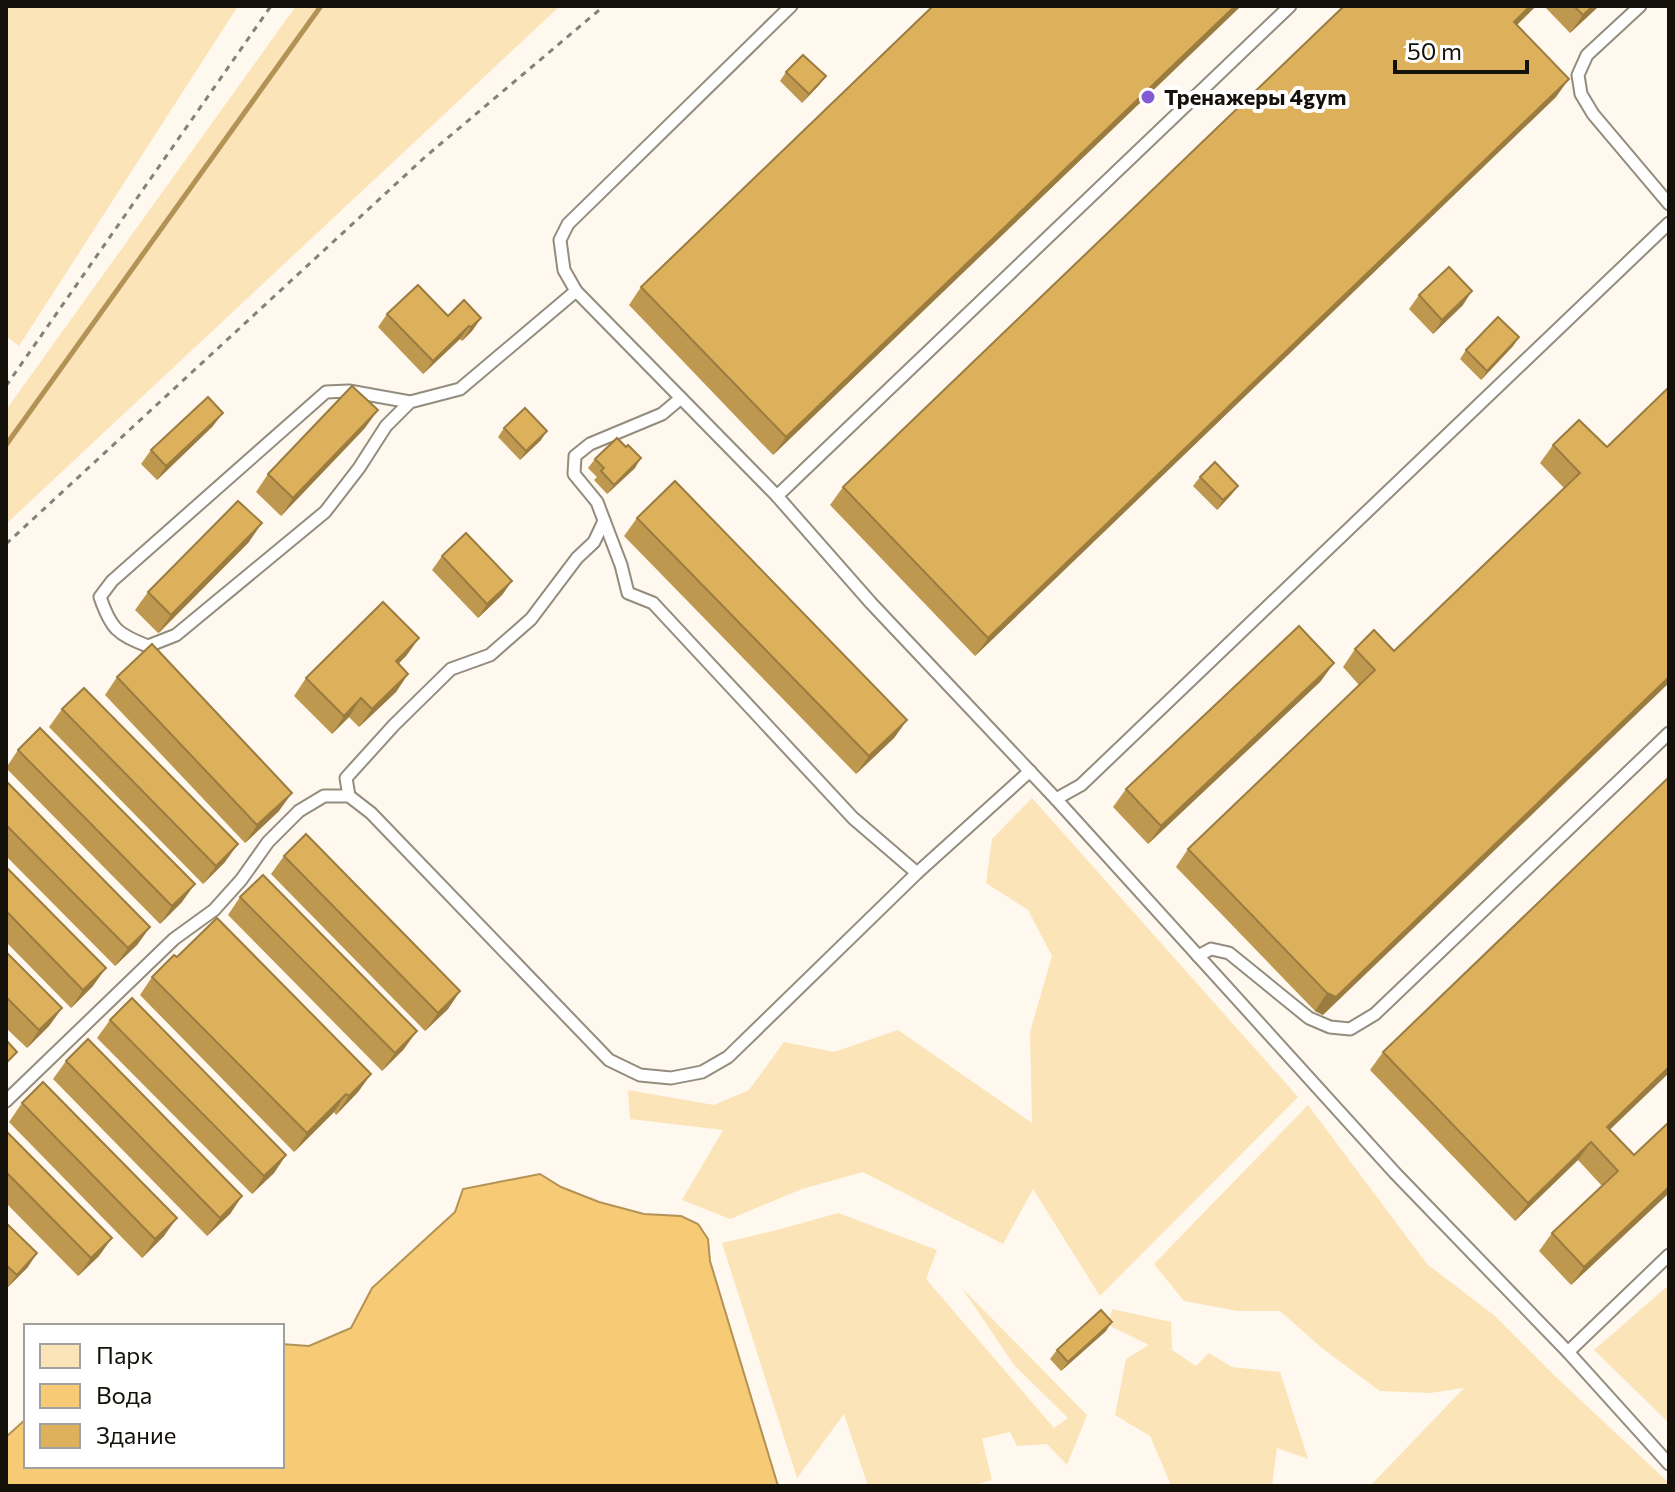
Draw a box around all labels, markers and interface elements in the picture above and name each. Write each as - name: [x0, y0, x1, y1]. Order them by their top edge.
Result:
- scale bar: [1395, 24, 1527, 74]
- text: 50 m: [1407, 36, 1462, 65]
- place label: Тренажеры 4gym: [1164, 83, 1346, 110]
- marker: Тренажеры 4gym: [1139, 88, 1157, 106]
- legend: [24, 1324, 284, 1468]
- text: Парк: [96, 1340, 153, 1369]
- text: Вода: [96, 1380, 152, 1409]
- text: Здание: [96, 1420, 176, 1449]

